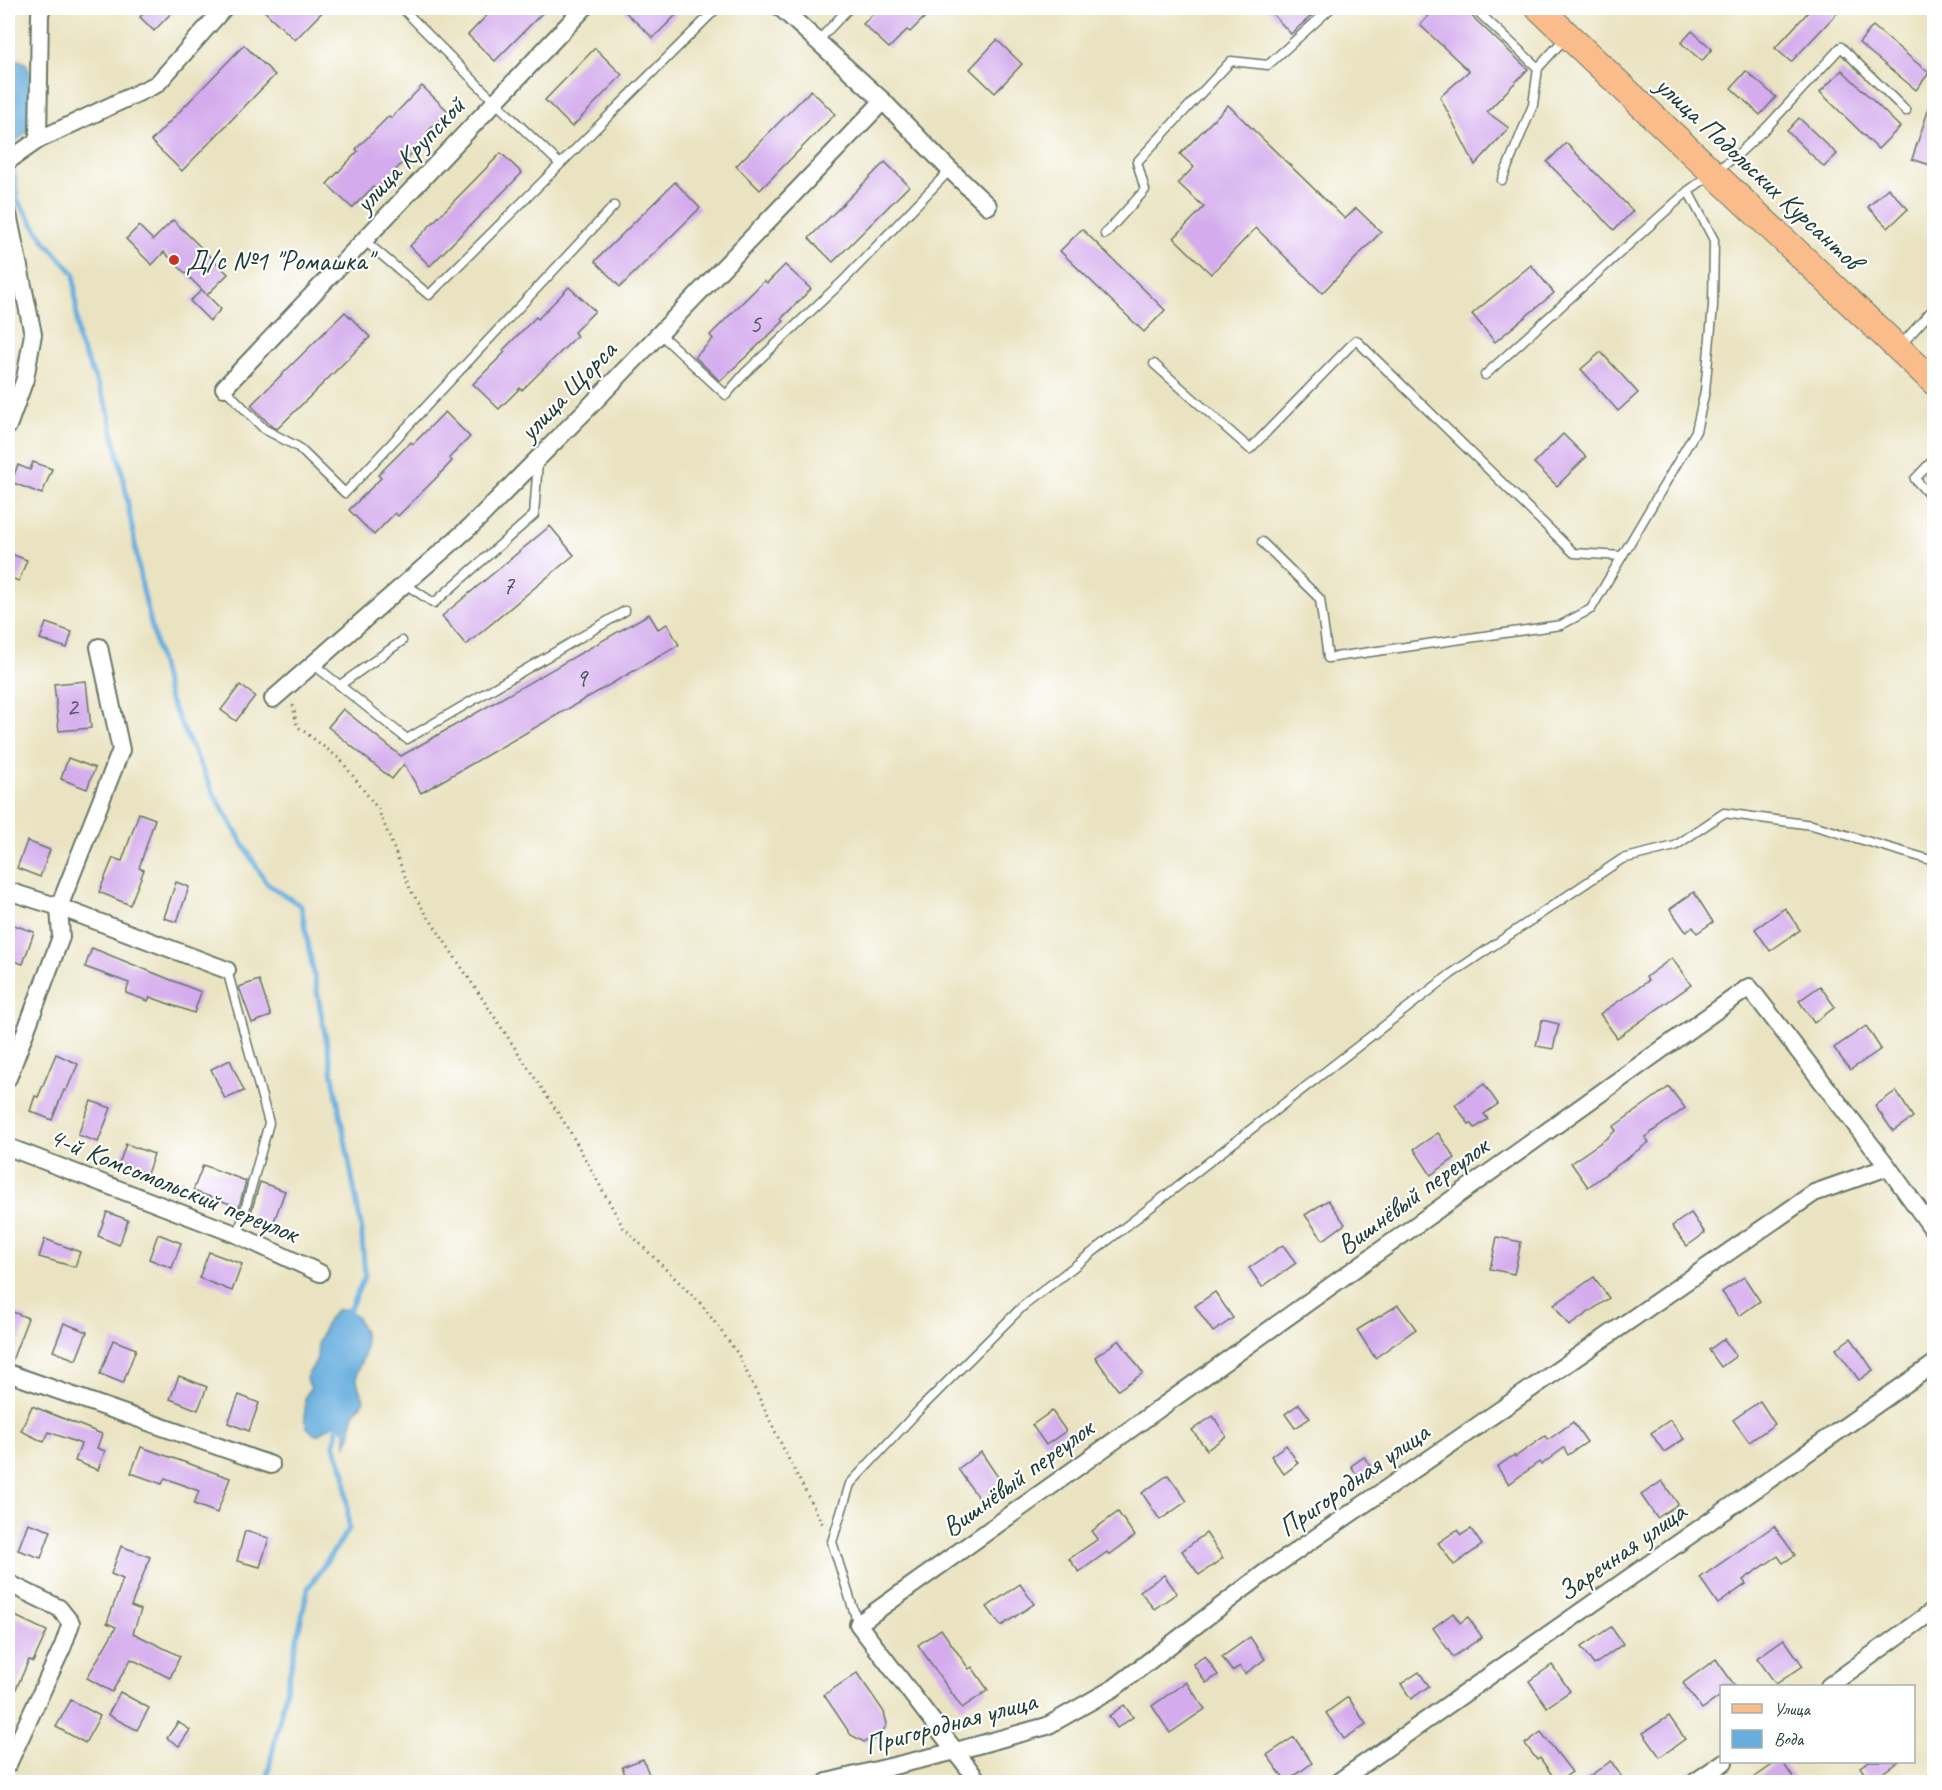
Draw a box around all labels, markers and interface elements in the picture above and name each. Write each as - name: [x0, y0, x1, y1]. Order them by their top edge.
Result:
- street label: улица Подольских Курсантов: [1647, 66, 1874, 281]
- street label: улица Крупской: [345, 88, 473, 221]
- place label: Д/с №1 "Ромашка": [186, 243, 378, 278]
- marker: Д/с №1 "Ромашка": [167, 253, 181, 267]
- house number: 5: [749, 307, 762, 340]
- street label: улица Щорса: [510, 332, 625, 449]
- house number: 7: [502, 569, 515, 602]
- house number: 9: [575, 661, 589, 694]
- house number: 2: [66, 690, 80, 723]
- street label: 4-й Комсомольский переулок: [44, 1119, 306, 1251]
- street label: Вишнёвый переулок: [1330, 1127, 1497, 1262]
- street label: Вишнёвый переулок: [935, 1409, 1102, 1544]
- street label: Пригородная улица: [1271, 1413, 1437, 1544]
- street label: Заречная улица: [1550, 1493, 1694, 1609]
- street label: Пригородная улица: [860, 1682, 1042, 1762]
- legend: [1720, 1685, 1915, 1763]
- text: Улица: [1774, 1698, 1811, 1720]
- text: Вода: [1774, 1728, 1805, 1750]

